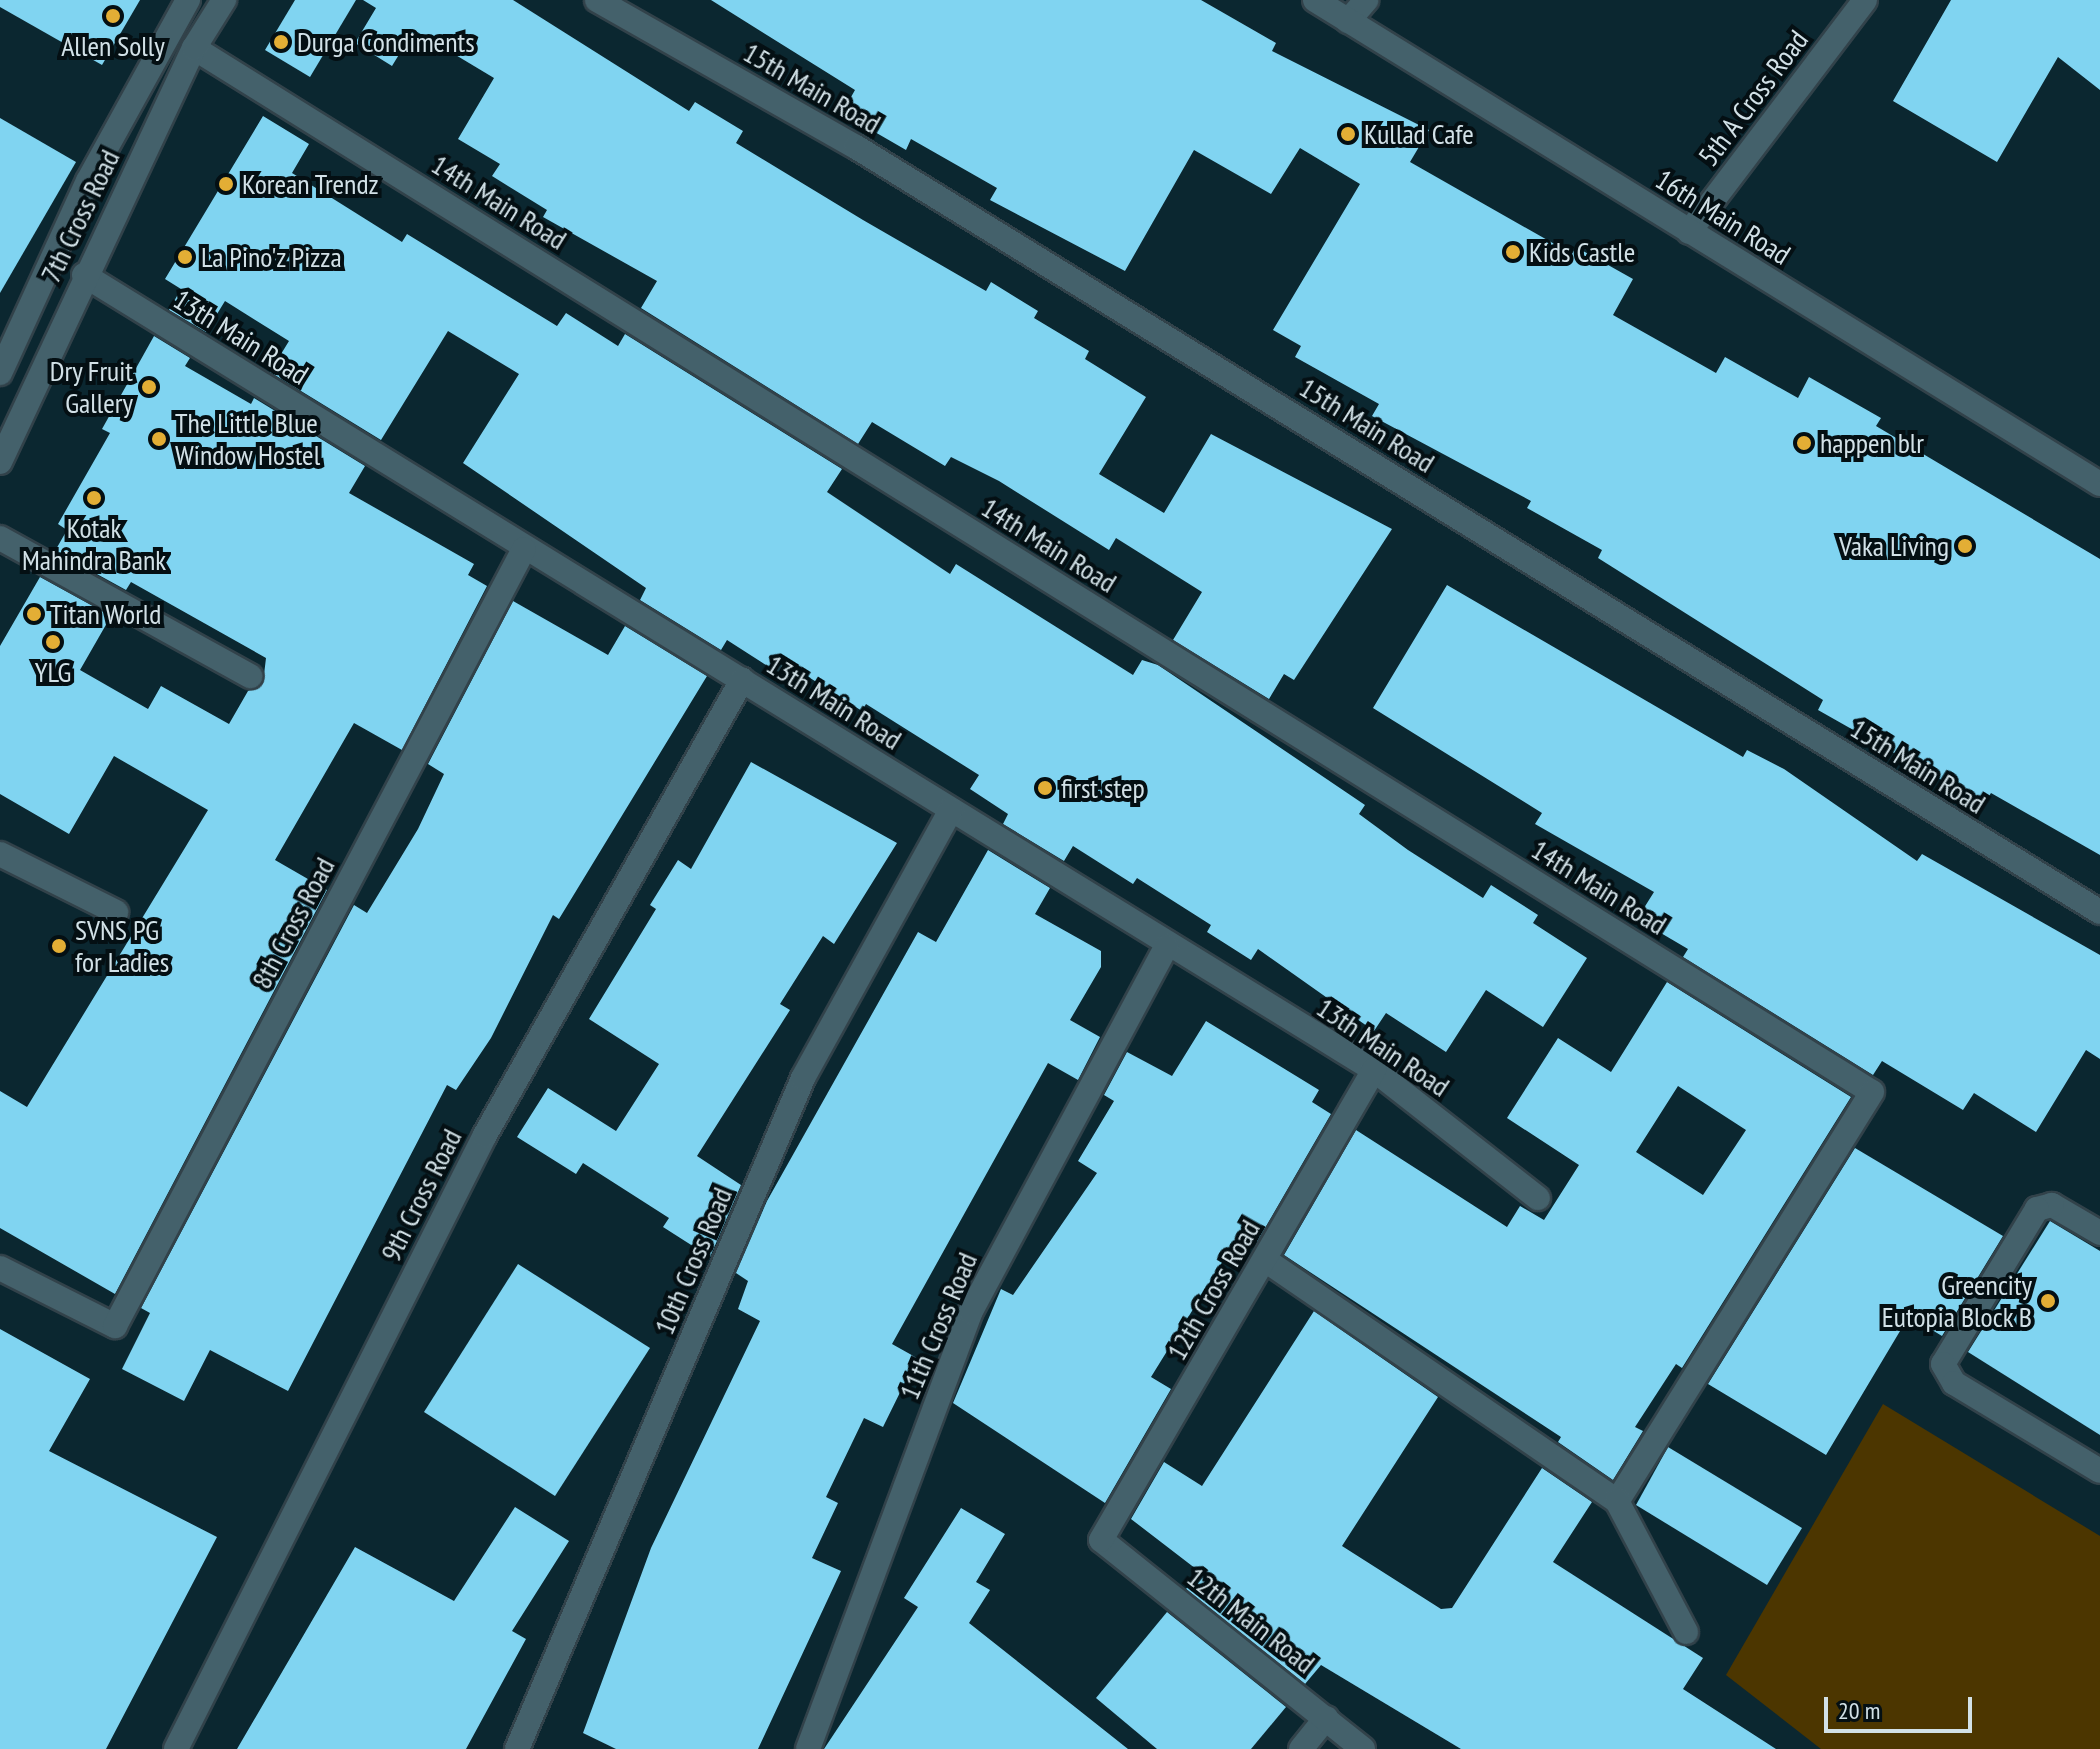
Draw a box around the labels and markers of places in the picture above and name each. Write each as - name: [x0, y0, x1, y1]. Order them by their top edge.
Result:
- marker: Allen Solly: [104, 7, 122, 25]
- place label: Durga Condiments: [297, 25, 475, 59]
- place label: Allen Solly: [61, 29, 165, 63]
- marker: Durga Condiments: [272, 33, 290, 51]
- place label: Kullad Cafe: [1364, 117, 1474, 151]
- marker: Kullad Cafe: [1339, 125, 1357, 143]
- place label: Korean Trendz: [242, 167, 379, 201]
- marker: Korean Trendz: [217, 175, 235, 193]
- place label: Kids Castle: [1529, 235, 1635, 269]
- place label: La Pino'z Pizza: [201, 240, 342, 274]
- marker: Kids Castle: [1504, 243, 1522, 261]
- marker: La Pino'z Pizza: [176, 248, 194, 266]
- place label: Dry Fruit Gallery: [49, 354, 133, 420]
- marker: Dry Fruit Gallery: [140, 378, 158, 396]
- place label: The Little Blue Window Hostel: [175, 406, 321, 472]
- place label: happen blr: [1820, 426, 1924, 460]
- marker: The Little Blue Window Hostel: [150, 430, 168, 448]
- marker: happen blr: [1795, 434, 1813, 452]
- marker: Kotak Mahindra Bank: [85, 489, 103, 507]
- place label: Kotak Mahindra Bank: [22, 511, 166, 577]
- place label: Vaka Living: [1839, 529, 1949, 563]
- marker: Vaka Living: [1956, 537, 1974, 555]
- place label: Titan World: [50, 597, 162, 631]
- marker: Titan World: [25, 605, 43, 623]
- marker: YLG: [44, 633, 62, 651]
- place label: YLG: [35, 655, 71, 689]
- place label: first step: [1061, 771, 1145, 805]
- marker: first step: [1036, 779, 1054, 797]
- place label: SVNS PG for Ladies: [75, 913, 169, 979]
- marker: SVNS PG for Ladies: [50, 937, 68, 955]
- place label: Greencity Eutopia Block B: [1881, 1268, 2032, 1334]
- marker: Greencity Eutopia Block B: [2039, 1292, 2057, 1310]

